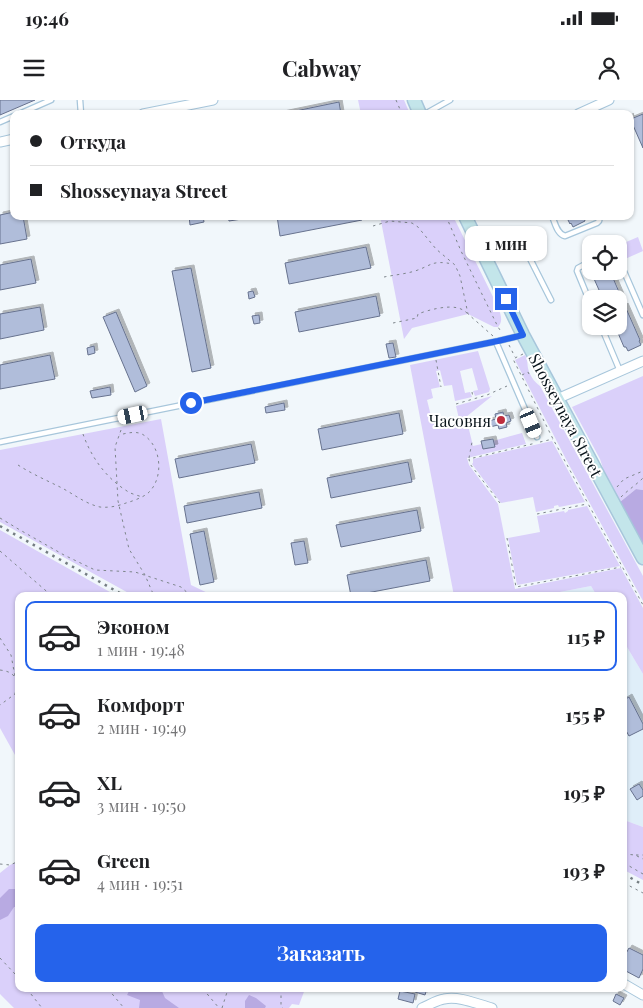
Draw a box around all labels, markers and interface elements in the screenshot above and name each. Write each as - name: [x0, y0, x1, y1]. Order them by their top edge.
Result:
- text: 19:46: [25, 5, 69, 31]
- text: Cabway: [282, 53, 361, 83]
- icon: menu: [20, 54, 48, 82]
- icon: person: [595, 54, 623, 82]
- text: Откуда: [60, 128, 126, 154]
- text: Shosseynaya Street: [60, 177, 227, 203]
- callout: 1 мин: [465, 226, 547, 262]
- text: 1 мин: [485, 233, 527, 254]
- map controls: [582, 235, 627, 335]
- button: locate: [582, 235, 627, 280]
- route end: [495, 288, 517, 310]
- button: layers: [582, 290, 627, 335]
- street label: Shosseynaya Street: [525, 349, 608, 481]
- route start: [180, 392, 202, 414]
- car: [116, 405, 149, 425]
- car: [518, 406, 543, 440]
- place label: Часовня: [429, 410, 491, 431]
- marker: Часовня: [495, 414, 507, 426]
- text: Эконом: [97, 613, 170, 639]
- icon: car: [37, 614, 82, 659]
- text: 115 ₽: [567, 623, 605, 649]
- text: 1 мин · 19:48: [97, 639, 185, 660]
- text: Комфорт: [97, 691, 185, 717]
- icon: car: [37, 692, 82, 737]
- text: 155 ₽: [565, 701, 605, 727]
- text: 2 мин · 19:49: [97, 717, 186, 738]
- text: XL: [97, 769, 122, 795]
- icon: car: [37, 770, 82, 815]
- text: 195 ₽: [563, 779, 605, 805]
- text: 3 мин · 19:50: [97, 795, 186, 816]
- text: Green: [97, 847, 150, 873]
- icon: car: [37, 848, 82, 893]
- text: 193 ₽: [563, 857, 605, 883]
- text: 4 мин · 19:51: [97, 873, 183, 894]
- button: Заказать: [35, 924, 607, 982]

